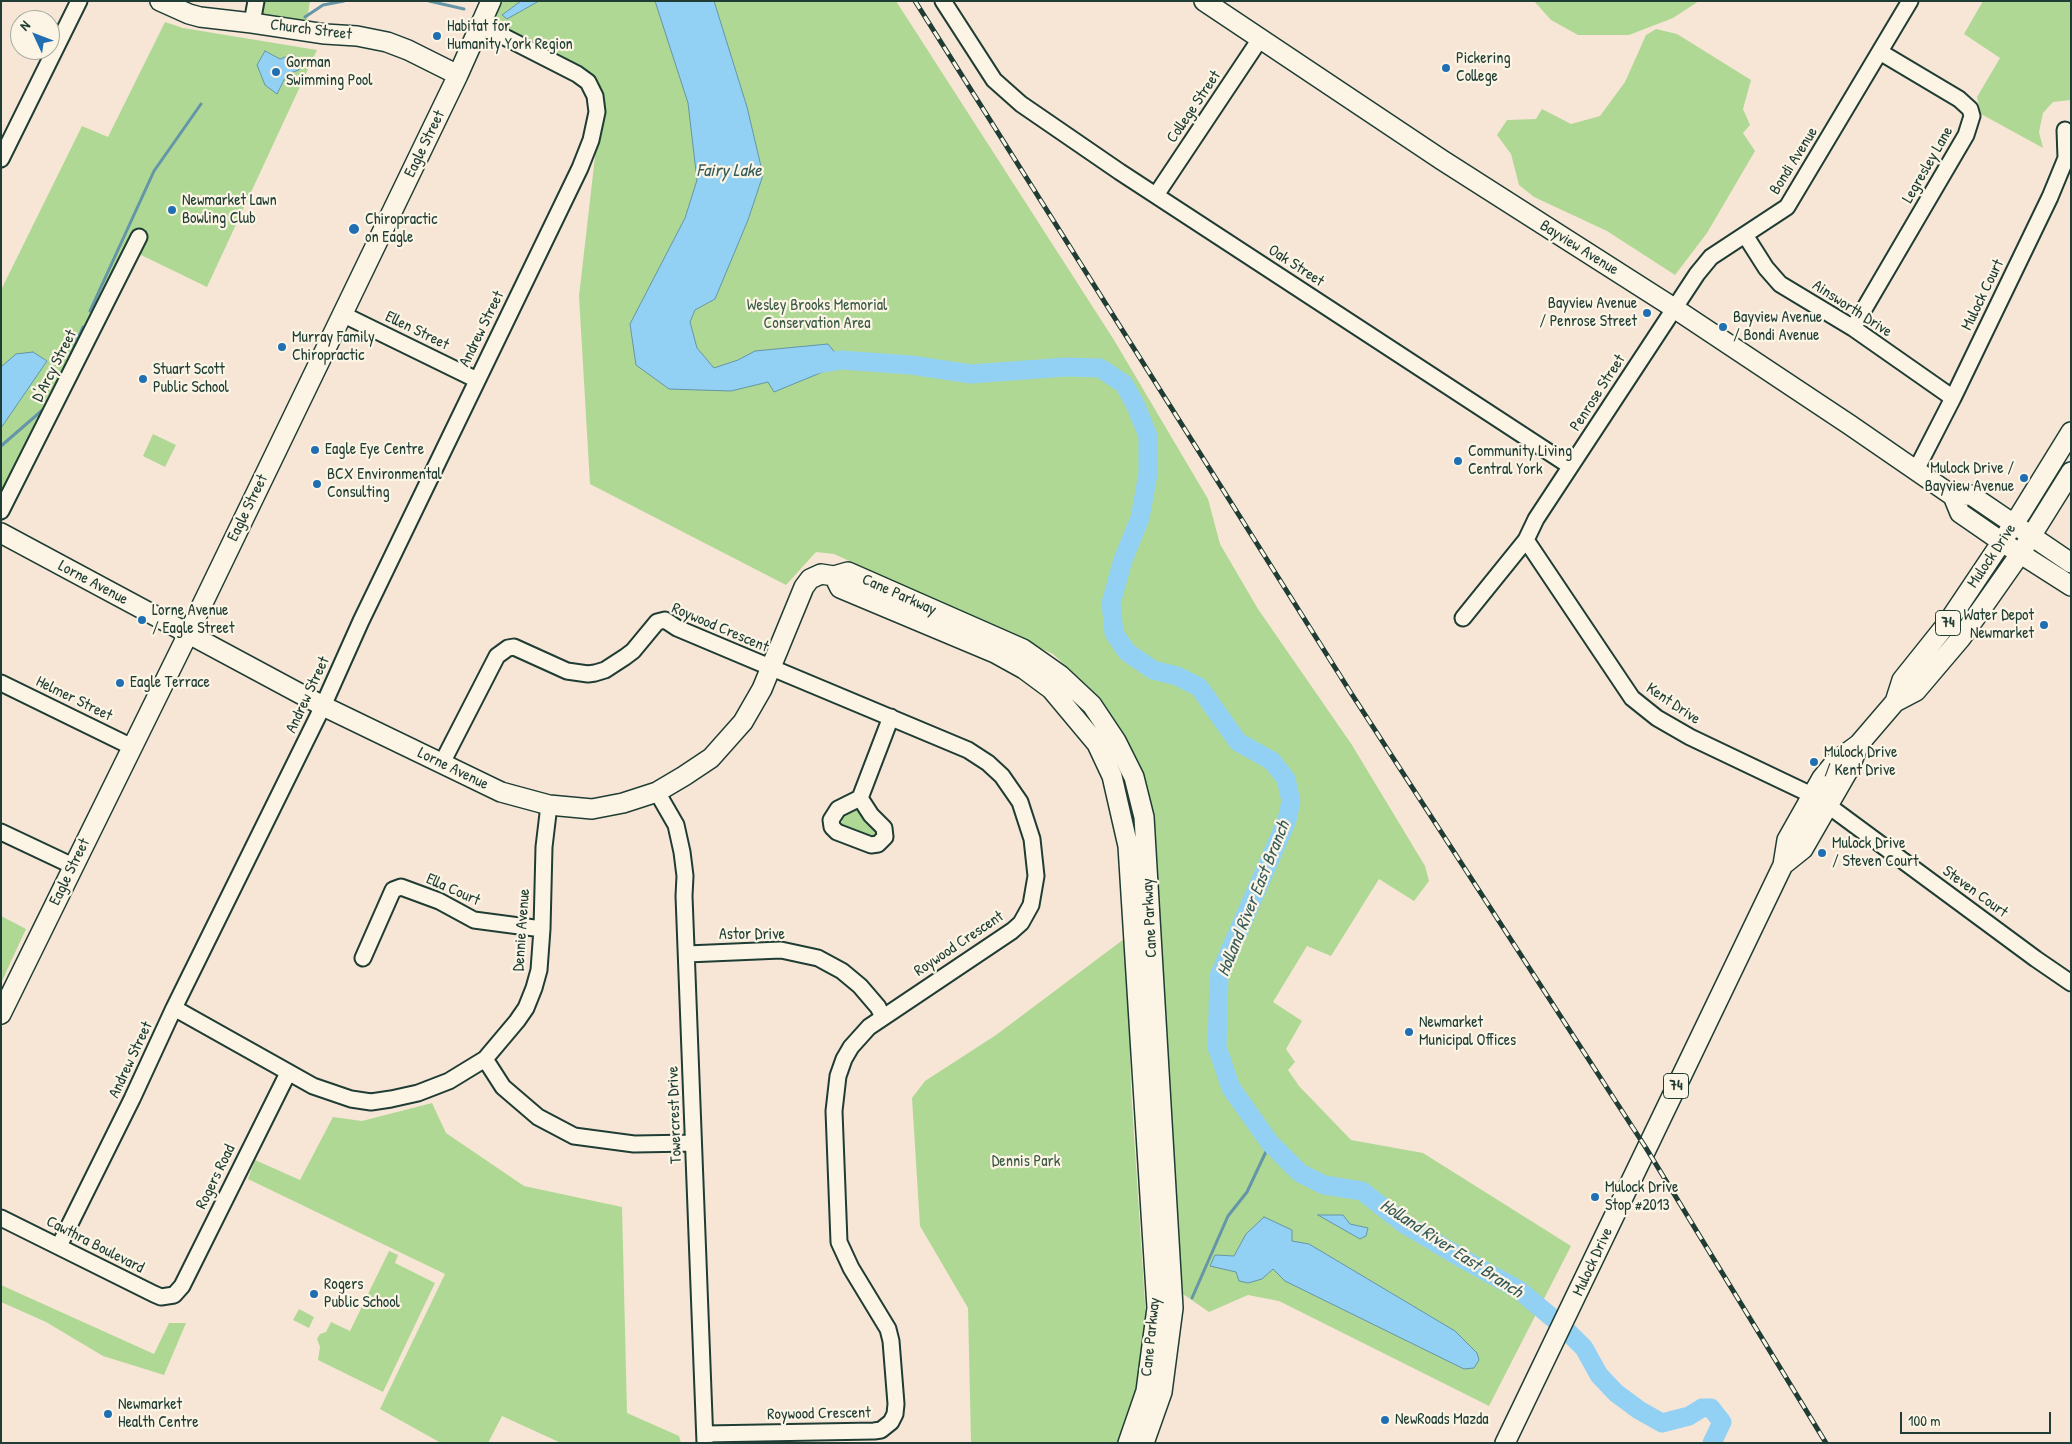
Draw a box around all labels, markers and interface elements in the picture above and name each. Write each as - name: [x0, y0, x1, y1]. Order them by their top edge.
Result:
- north arrow: [10, 10, 60, 60]
- street label: Church Street: [269, 15, 353, 45]
- text: N: [15, 16, 34, 34]
- place label: Habitat for Humanity York Region: [447, 17, 573, 55]
- marker: Habitat for Humanity York Region: [431, 30, 443, 42]
- place label: Pickering College: [1456, 49, 1511, 87]
- place label: Gorman Swimming Pool: [286, 53, 373, 91]
- marker: Pickering College: [1440, 62, 1452, 74]
- marker: Gorman Swimming Pool: [270, 66, 282, 78]
- street label: College Street: [1163, 67, 1225, 147]
- street label: Eagle Street: [401, 107, 449, 181]
- street label: Legresley Lane: [1898, 123, 1958, 207]
- street label: Bondi Avenue: [1766, 124, 1822, 198]
- water label: Fairy Lake: [697, 160, 761, 182]
- place label: Newmarket Lawn Bowling Club: [182, 191, 277, 229]
- marker: Newmarket Lawn Bowling Club: [166, 204, 178, 216]
- place label: Chiropractic on Eagle: [365, 210, 437, 248]
- street label: Bayview Avenue: [1536, 216, 1622, 280]
- marker: Chiropractic on Eagle: [347, 222, 361, 236]
- street label: Oak Street: [1264, 241, 1328, 291]
- street label: Mulock Court: [1958, 256, 2008, 334]
- street label: Ainsworth Drive: [1809, 276, 1895, 342]
- street label: Andrew Street: [455, 288, 509, 370]
- place label: Bayview Avenue / Penrose Street: [1539, 294, 1637, 332]
- park label: Wesley Brooks Memorial Conservation Area: [747, 296, 887, 334]
- street label: Ellen Street: [382, 307, 452, 355]
- marker: Bayview Avenue / Penrose Street: [1641, 307, 1653, 319]
- place label: Bayview Avenue / Bondi Avenue: [1733, 308, 1822, 346]
- marker: Bayview Avenue / Bondi Avenue: [1717, 321, 1729, 333]
- street label: D'Arcy Street: [29, 327, 81, 405]
- place label: Murray Family Chiropractic: [292, 328, 375, 366]
- marker: Murray Family Chiropractic: [276, 341, 288, 353]
- street label: Penrose Street: [1566, 351, 1630, 435]
- place label: Stuart Scott Public School: [153, 360, 229, 398]
- marker: Stuart Scott Public School: [137, 373, 149, 385]
- place label: Eagle Eye Centre: [325, 440, 424, 460]
- place label: Community Living Central York: [1468, 442, 1572, 480]
- marker: Eagle Eye Centre: [309, 444, 321, 456]
- marker: Community Living Central York: [1452, 455, 1464, 467]
- place label: Mulock Drive / Bayview Avenue: [1925, 459, 2014, 497]
- place label: BCX Environmental Consulting: [327, 465, 442, 503]
- street label: Eagle Street: [224, 471, 272, 545]
- marker: Mulock Drive / Bayview Avenue: [2018, 472, 2030, 484]
- marker: BCX Environmental Consulting: [311, 478, 323, 490]
- street label: Mulock Drive: [1964, 520, 2020, 592]
- street label: Lorne Avenue: [55, 557, 131, 609]
- street label: Cane Parkway: [859, 570, 939, 620]
- street label: Roywood Crescent: [669, 599, 771, 657]
- place label: Lorne Avenue / Eagle Street: [152, 601, 234, 639]
- place label: Water Depot Newmarket: [1963, 606, 2034, 644]
- road number: 74: [1936, 610, 1960, 636]
- marker: Lorne Avenue / Eagle Street: [136, 614, 148, 626]
- marker: Water Depot Newmarket: [2038, 619, 2050, 631]
- street label: Andrew Street: [282, 654, 334, 736]
- street label: Helmer Street: [33, 672, 115, 726]
- place label: Eagle Terrace: [130, 673, 210, 693]
- marker: Eagle Terrace: [114, 677, 126, 689]
- street label: Kent Drive: [1642, 679, 1704, 729]
- place label: Mulock Drive / Kent Drive: [1824, 743, 1897, 781]
- street label: Lorne Avenue: [414, 744, 492, 794]
- marker: Mulock Drive / Kent Drive: [1808, 756, 1820, 768]
- water label: Holland River East Branch: [1213, 818, 1295, 980]
- place label: Mulock Drive / Steven Court: [1832, 834, 1919, 872]
- street label: Eagle Street: [46, 835, 94, 909]
- marker: Mulock Drive / Steven Court: [1816, 847, 1828, 859]
- street label: Steven Court: [1939, 862, 2011, 922]
- street label: Ella Court: [423, 870, 483, 910]
- street label: Cane Parkway: [1138, 878, 1162, 958]
- street label: Dennie Avenue: [510, 888, 534, 972]
- street label: Roywood Crescent: [911, 907, 1007, 981]
- street label: Astor Drive: [719, 925, 785, 945]
- place label: Newmarket Municipal Offices: [1419, 1013, 1516, 1051]
- street label: Andrew Street: [105, 1019, 157, 1101]
- marker: Newmarket Municipal Offices: [1403, 1026, 1415, 1038]
- street label: Towercrest Drive: [664, 1066, 686, 1164]
- road number: 74: [1664, 1074, 1688, 1098]
- street label: Rogers Road: [192, 1142, 240, 1212]
- park label: Dennis Park: [992, 1152, 1060, 1172]
- place label: Mulock Drive Stop #2013: [1605, 1178, 1678, 1216]
- marker: Mulock Drive Stop #2013: [1589, 1191, 1601, 1203]
- water label: Holland River East Branch: [1376, 1195, 1526, 1303]
- street label: Cawthra Boulevard: [43, 1212, 147, 1278]
- street label: Mulock Drive: [1569, 1225, 1617, 1299]
- place label: Rogers Public School: [324, 1275, 400, 1313]
- marker: Rogers Public School: [308, 1288, 320, 1300]
- street label: Cane Parkway: [1137, 1296, 1165, 1378]
- place label: Newmarket Health Centre: [118, 1395, 199, 1433]
- scale bar: [1902, 1402, 2053, 1434]
- street label: Roywood Crescent: [767, 1403, 871, 1425]
- marker: Newmarket Health Centre: [102, 1408, 114, 1420]
- place label: NewRoads Mazda: [1395, 1410, 1489, 1430]
- text: 100 m: [1908, 1410, 1941, 1431]
- marker: NewRoads Mazda: [1379, 1414, 1391, 1426]

